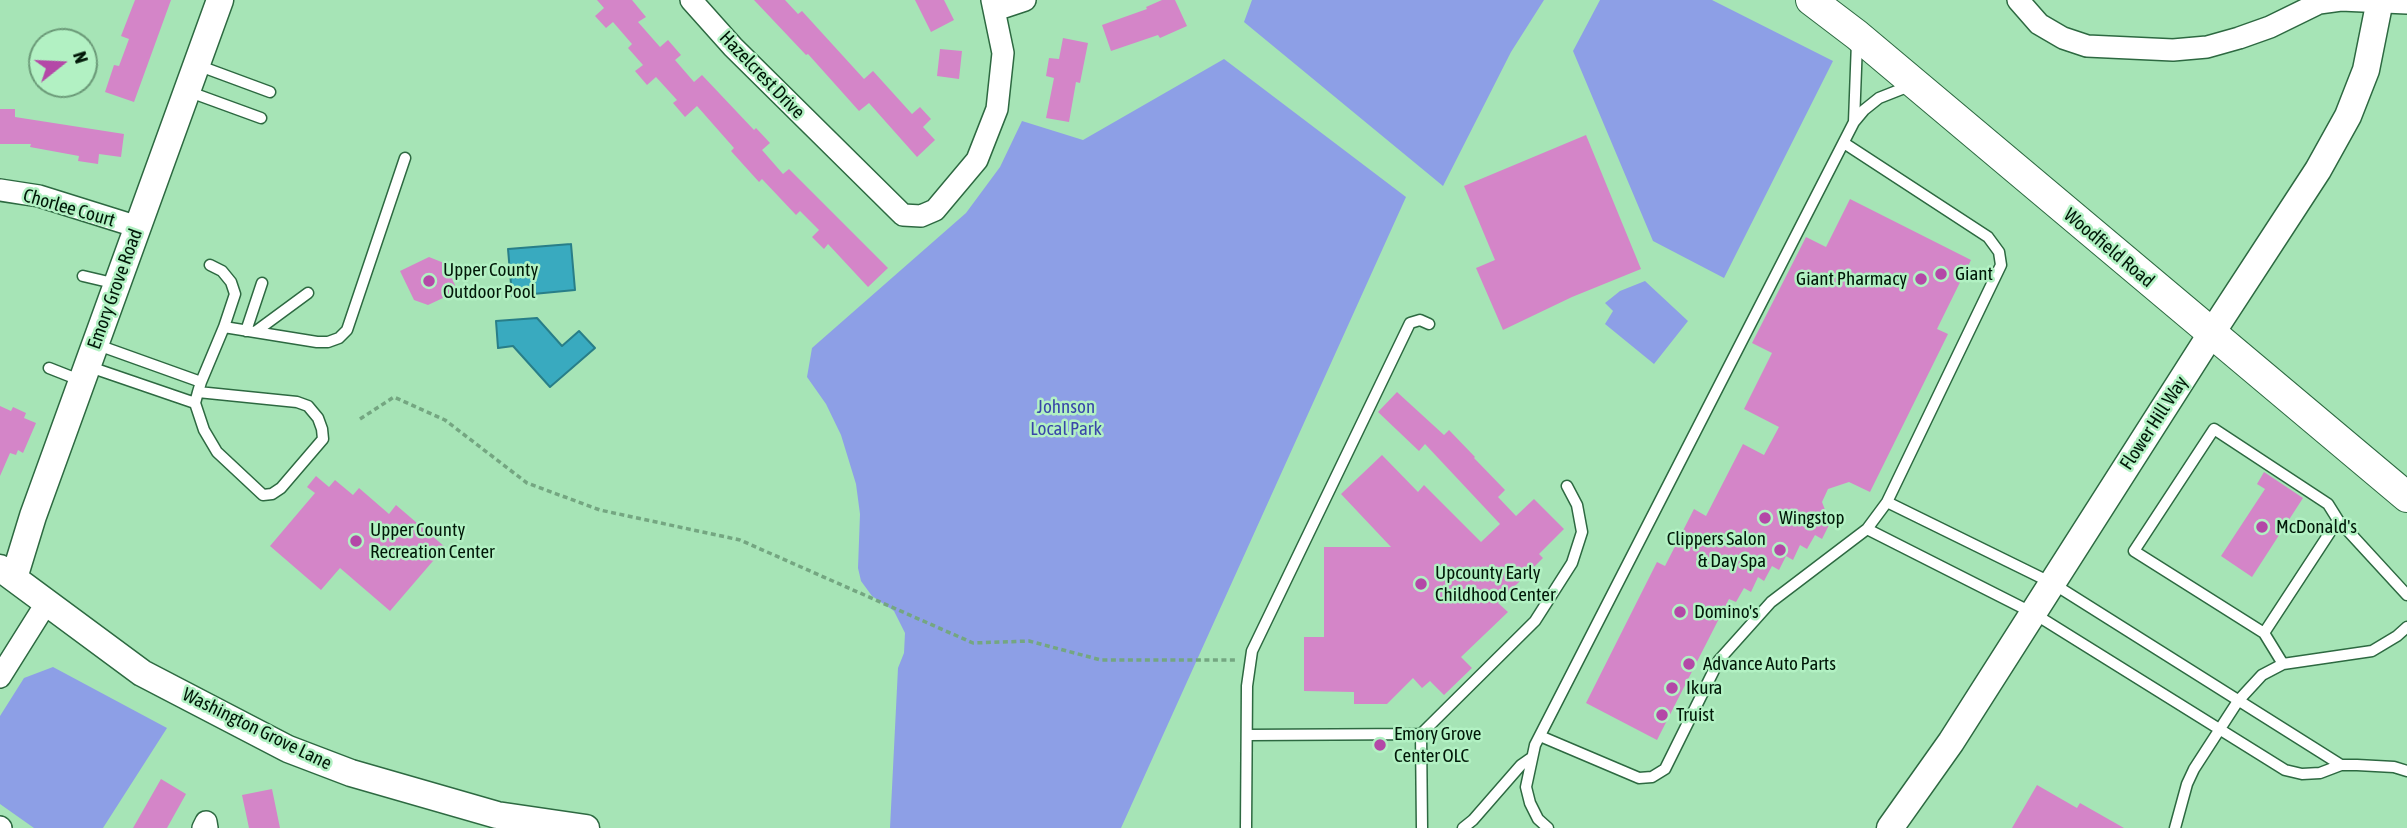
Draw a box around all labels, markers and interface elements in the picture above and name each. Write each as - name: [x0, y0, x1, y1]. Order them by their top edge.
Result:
- street label: Hazelcrest Drive: [715, 26, 809, 124]
- north arrow: [28, 28, 98, 98]
- text: N: [69, 48, 93, 66]
- street label: Chorlee Court: [20, 184, 118, 232]
- street label: Woodfield Road: [2059, 204, 2159, 292]
- street label: Emory Grove Road: [83, 226, 147, 352]
- place label: Upper County Outdoor Pool: [443, 259, 538, 303]
- place label: Giant: [1955, 263, 1993, 285]
- marker: Giant: [1933, 266, 1949, 282]
- place label: Giant Pharmacy: [1796, 268, 1907, 290]
- marker: Giant Pharmacy: [1913, 271, 1929, 287]
- marker: Upper County Outdoor Pool: [421, 273, 437, 289]
- street label: Flower Hill Way: [2115, 372, 2193, 474]
- park label: Johnson Local Park: [1030, 396, 1102, 440]
- place label: Wingstop: [1779, 507, 1844, 529]
- marker: Wingstop: [1757, 510, 1773, 526]
- place label: McDonald's: [2276, 516, 2357, 538]
- place label: Upper County Recreation Center: [370, 519, 495, 563]
- marker: McDonald's: [2254, 519, 2270, 535]
- place label: Clippers Salon & Day Spa: [1667, 528, 1766, 572]
- marker: Upper County Recreation Center: [348, 533, 364, 549]
- marker: Clippers Salon & Day Spa: [1772, 542, 1788, 558]
- place label: Upcounty Early Childhood Center: [1435, 562, 1556, 606]
- marker: Upcounty Early Childhood Center: [1413, 576, 1429, 592]
- place label: Domino's: [1694, 601, 1759, 623]
- marker: Domino's: [1672, 604, 1688, 620]
- place label: Advance Auto Parts: [1703, 653, 1836, 675]
- marker: Advance Auto Parts: [1681, 656, 1697, 672]
- place label: Ikura: [1686, 677, 1722, 699]
- marker: Ikura: [1664, 680, 1680, 696]
- street label: Washington Grove Lane: [179, 683, 335, 775]
- place label: Truist: [1676, 704, 1715, 726]
- marker: Truist: [1654, 707, 1670, 723]
- place label: Emory Grove Center OLC: [1394, 723, 1481, 767]
- marker: Emory Grove Center OLC: [1372, 737, 1388, 753]

